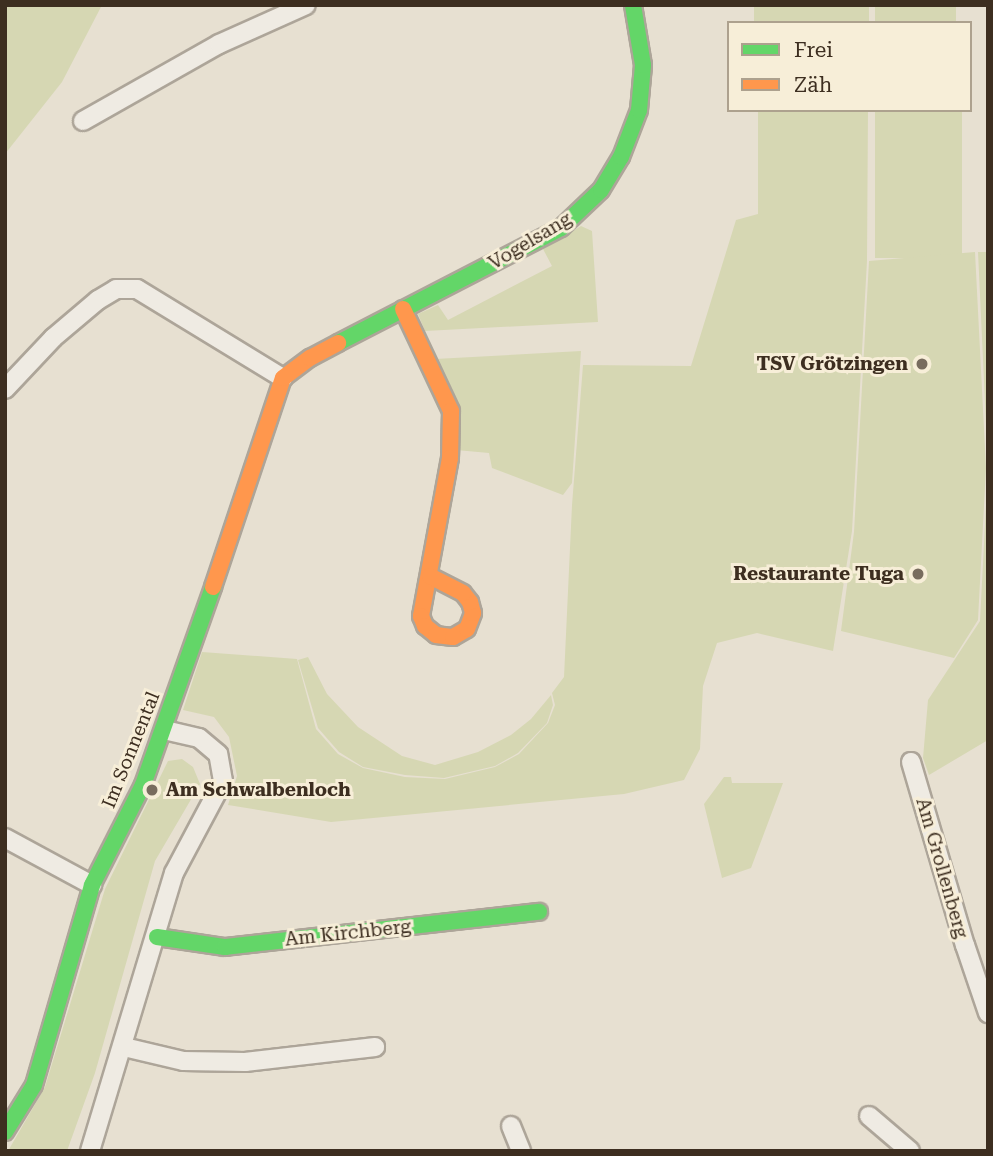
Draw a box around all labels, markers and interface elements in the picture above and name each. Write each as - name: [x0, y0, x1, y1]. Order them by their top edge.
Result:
- legend: [727, 21, 972, 112]
- text: Frei: [794, 38, 833, 62]
- text: Zäh: [794, 73, 832, 97]
- street label: Vogelsang: [484, 207, 576, 275]
- place label: TSV Grötzingen: [757, 353, 908, 375]
- marker: TSV Grötzingen: [914, 356, 930, 372]
- place label: Restaurante Tuga: [733, 563, 904, 585]
- marker: Restaurante Tuga: [910, 566, 926, 582]
- street label: Im Sonnental: [97, 689, 165, 811]
- place label: Am Schwalbenloch: [166, 779, 351, 801]
- marker: Am Schwalbenloch: [144, 782, 160, 798]
- street label: Am Grollenberg: [911, 795, 973, 941]
- street label: Am Kirchberg: [284, 915, 412, 951]

